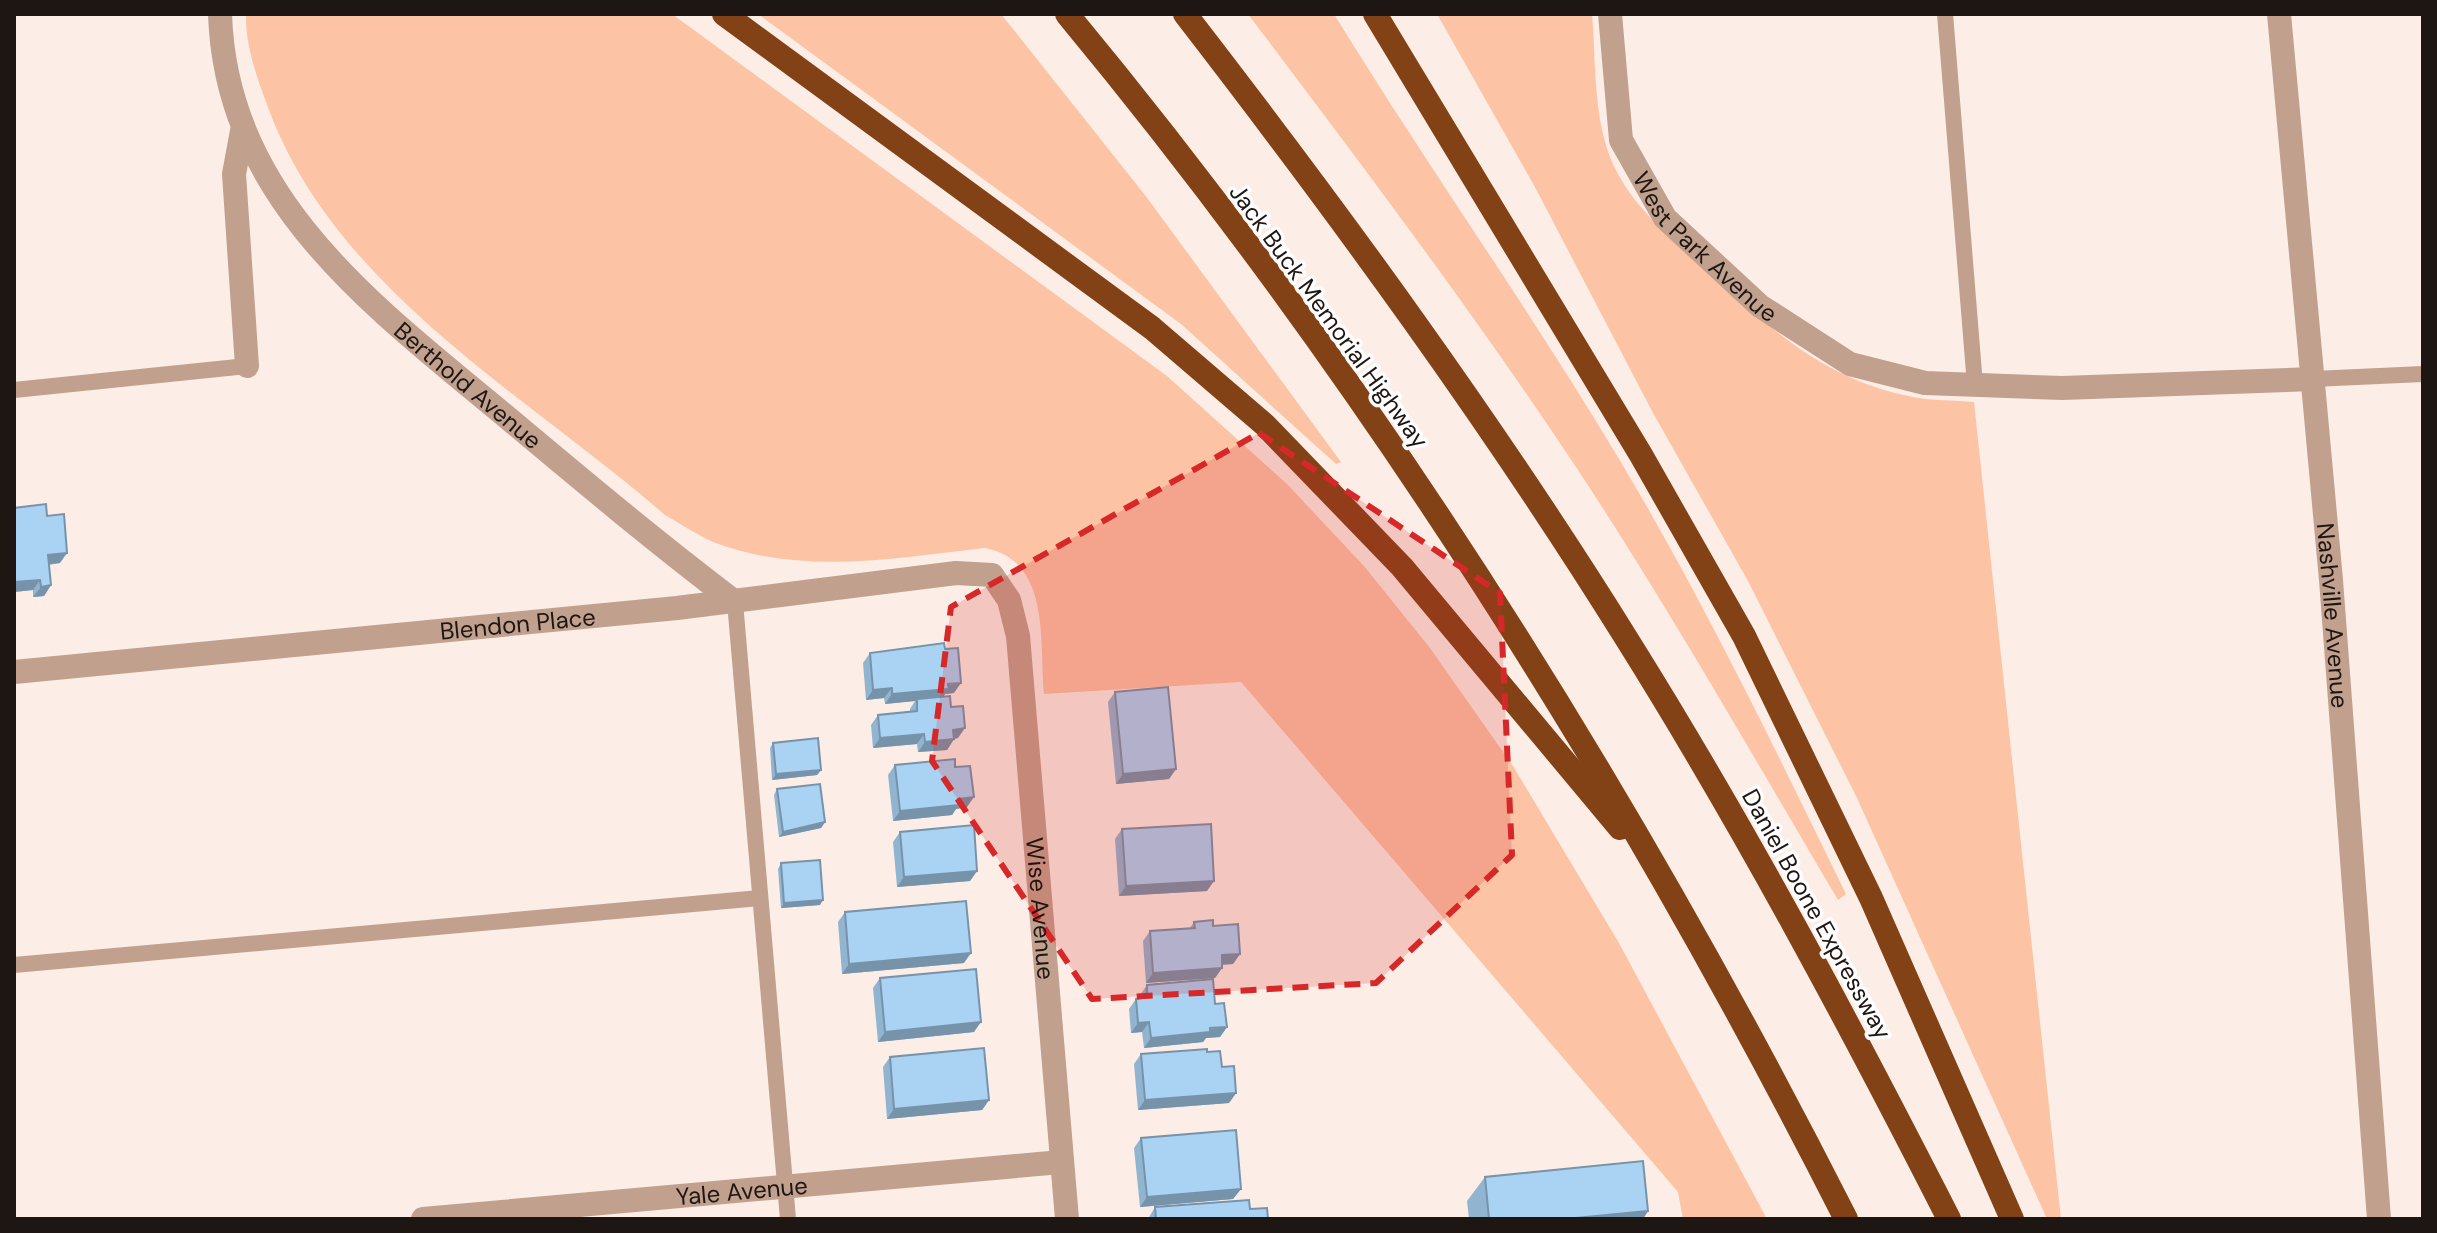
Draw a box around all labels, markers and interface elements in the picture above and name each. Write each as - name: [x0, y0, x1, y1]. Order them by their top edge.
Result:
- street label: West Park Avenue: [1626, 166, 1783, 329]
- street label: Jack Buck Memorial Highway: [1222, 178, 1436, 454]
- street label: Berthold Avenue: [388, 314, 548, 455]
- street label: Nashville Avenue: [2310, 521, 2356, 709]
- street label: Blendon Place: [438, 600, 597, 646]
- street label: Daniel Boone Expressway: [1735, 783, 1899, 1045]
- street label: Wise Avenue: [1019, 836, 1062, 981]
- street label: Yale Avenue: [674, 1169, 809, 1212]

